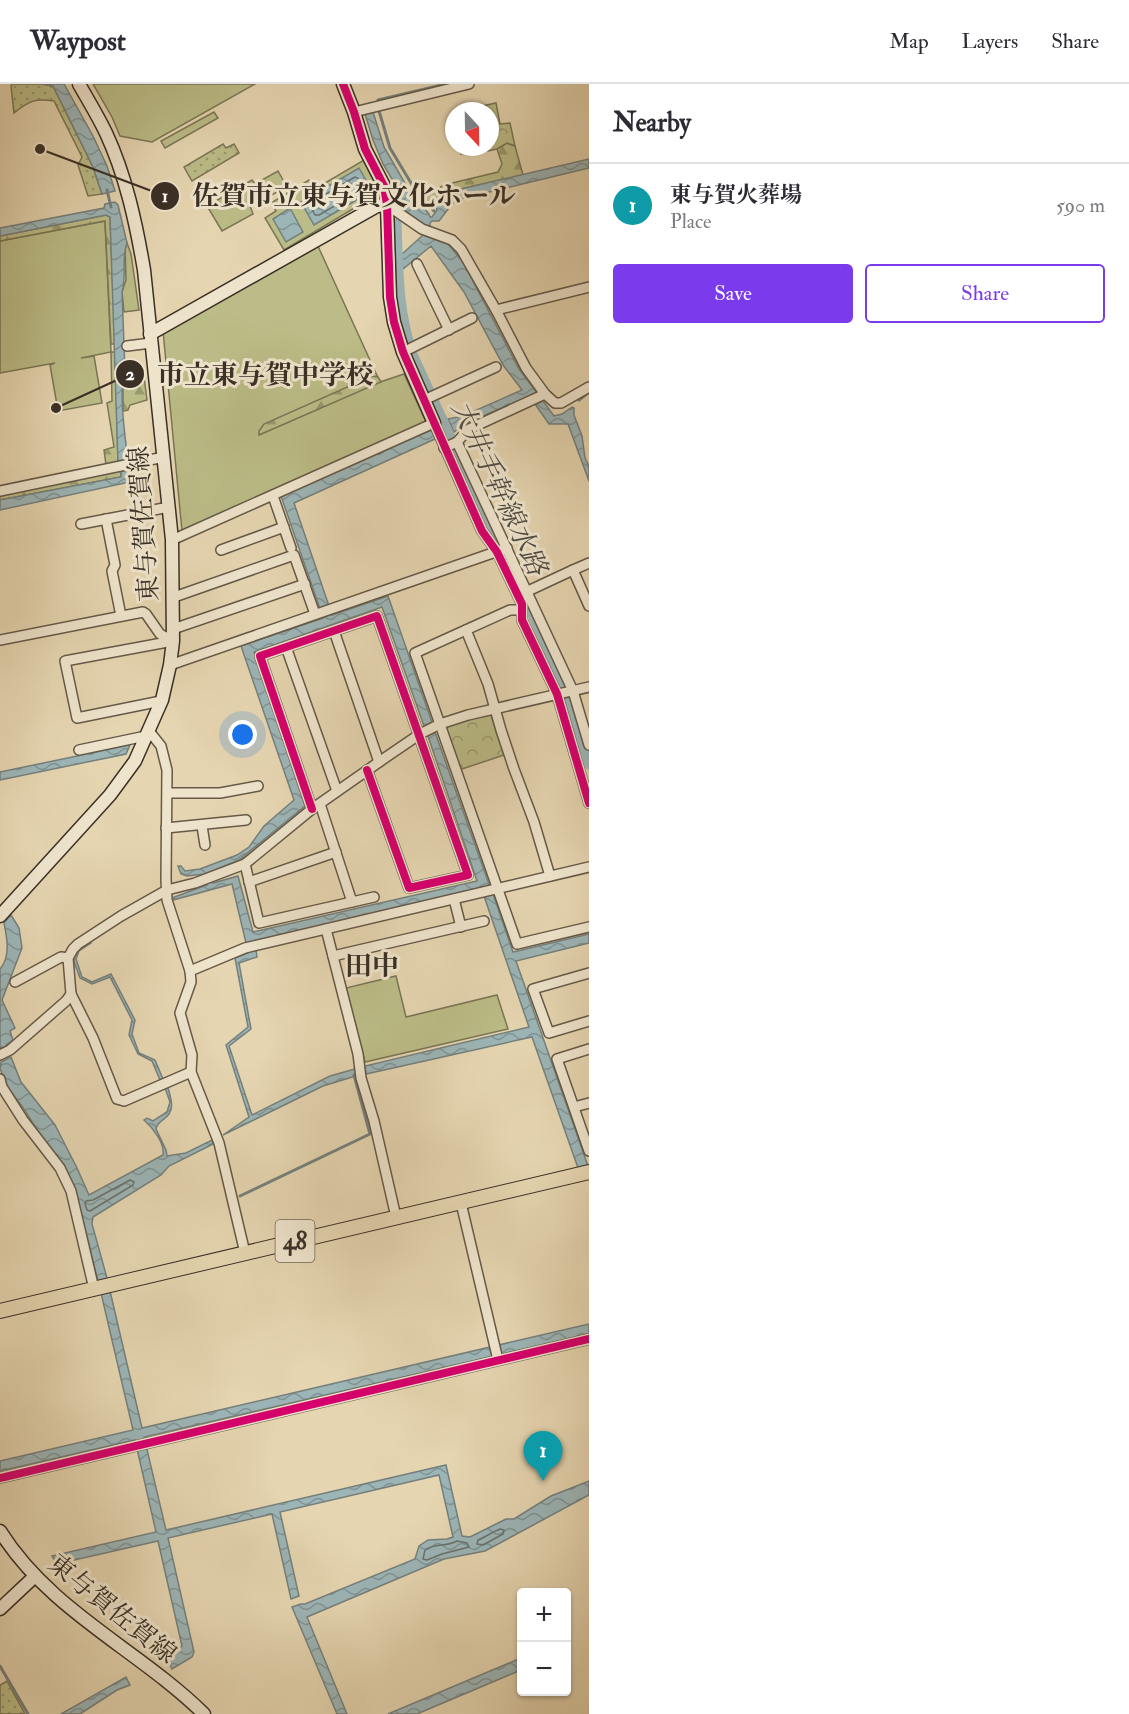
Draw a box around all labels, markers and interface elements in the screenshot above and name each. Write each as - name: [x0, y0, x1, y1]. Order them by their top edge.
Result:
- text: Waypost: [30, 24, 126, 59]
- text: Map: [889, 28, 929, 55]
- text: Layers: [962, 28, 1018, 55]
- text: Share: [1051, 28, 1099, 55]
- north arrow: [445, 102, 499, 156]
- text: Nearby: [613, 107, 691, 139]
- callout: 佐賀市立東与賀文化ホール: [150, 173, 528, 218]
- text: 佐賀市立東与賀文化ホール: [192, 180, 516, 213]
- text: 東与賀火葬場: [670, 181, 802, 209]
- text: 1: [162, 185, 168, 208]
- text: 1: [629, 193, 636, 218]
- text: 590 m: [1056, 193, 1105, 218]
- text: Place: [670, 209, 711, 234]
- button: Save: [613, 264, 853, 323]
- button: Share: [865, 264, 1105, 323]
- callout: 市立東与賀中学校: [115, 352, 385, 397]
- text: 市立東与賀中学校: [157, 359, 373, 392]
- text: 2: [125, 363, 135, 386]
- water label: 大井手幹線水路: [444, 395, 555, 582]
- street label: 東与賀佐賀線: [123, 445, 165, 603]
- your location: [228, 720, 257, 749]
- district label: 田中: [345, 950, 399, 983]
- road number: 48: [276, 1220, 314, 1262]
- pin: 1: [524, 1432, 562, 1481]
- street label: 東与賀佐賀線: [41, 1547, 183, 1671]
- map controls: [517, 1588, 571, 1696]
- button: +: [517, 1588, 571, 1642]
- button: −: [517, 1642, 571, 1696]

